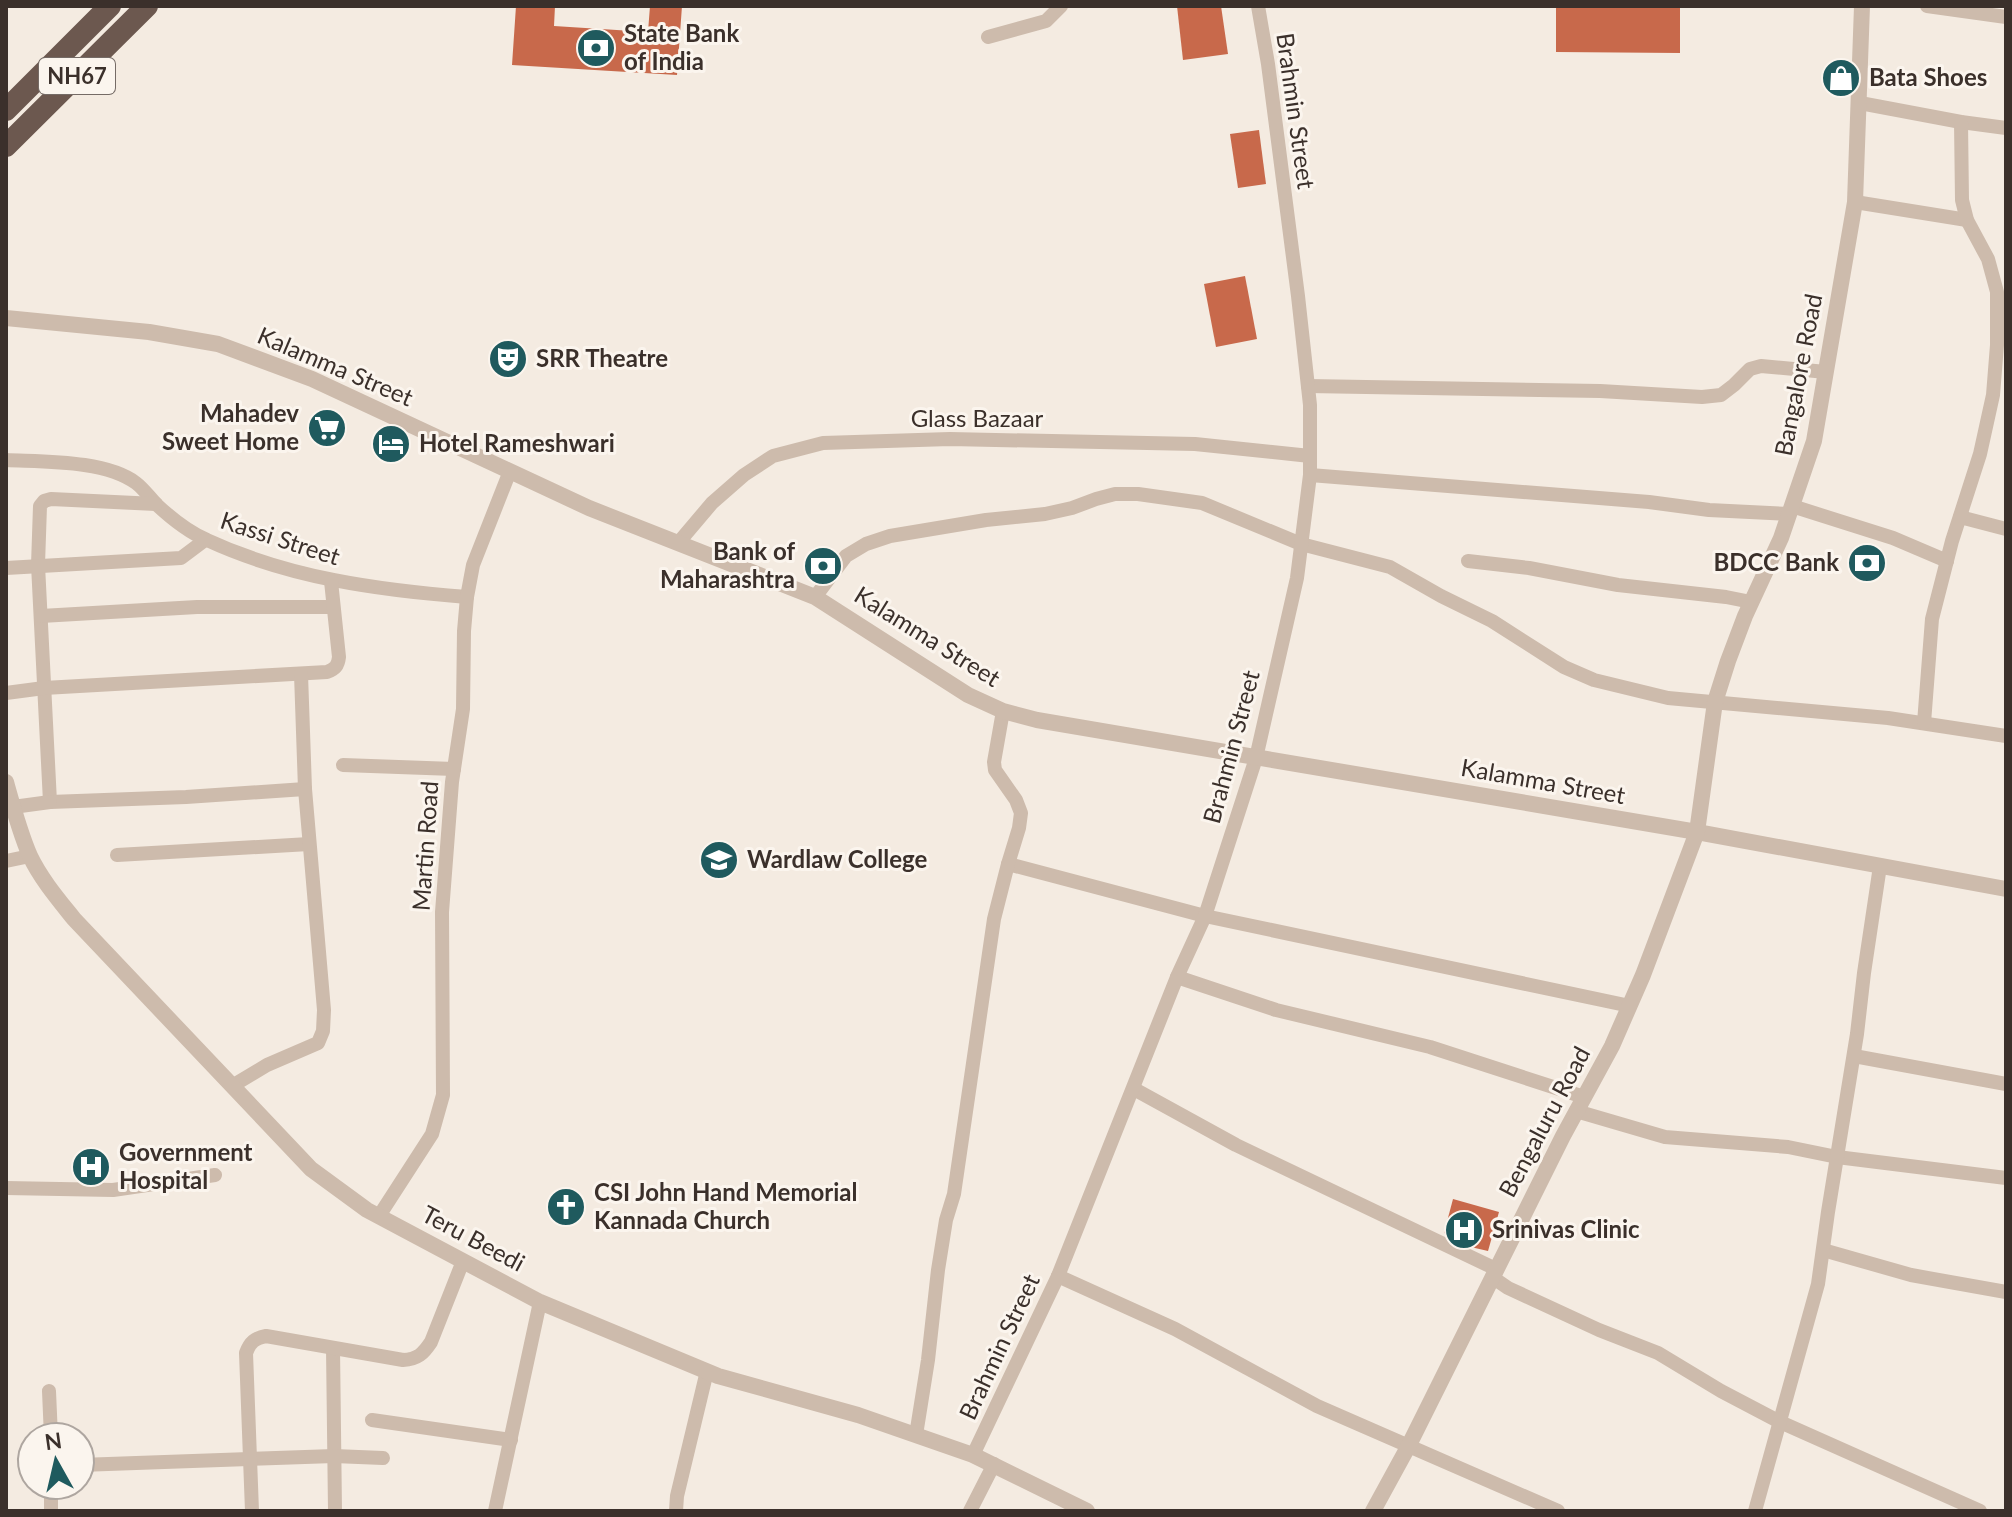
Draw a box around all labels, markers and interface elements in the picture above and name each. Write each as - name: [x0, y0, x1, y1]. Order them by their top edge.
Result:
- place label: State Bank of India: [624, 18, 739, 75]
- bank icon: State Bank of India: [575, 27, 617, 69]
- street label: Brahmin Street: [1271, 31, 1322, 191]
- shop icon: Bata Shoes: [1820, 57, 1862, 99]
- road number: NH67: [39, 58, 115, 94]
- place label: Bata Shoes: [1869, 62, 1987, 91]
- street label: Bangalore Road: [1768, 291, 1827, 458]
- street label: Kalamma Street: [253, 320, 418, 412]
- theatre icon: SRR Theatre: [487, 338, 529, 380]
- place label: SRR Theatre: [536, 343, 668, 372]
- place label: Mahadev Sweet Home: [162, 398, 299, 455]
- street label: Glass Bazaar: [911, 403, 1044, 432]
- supermarket icon: Mahadev Sweet Home: [306, 407, 348, 449]
- hotel icon: Hotel Rameshwari: [370, 423, 412, 465]
- place label: Hotel Rameshwari: [419, 428, 615, 457]
- street label: Kassi Street: [217, 505, 344, 571]
- place label: Bank of Maharashtra: [660, 536, 795, 593]
- bank icon: BDCC Bank: [1846, 542, 1888, 584]
- bank icon: Bank of Maharashtra: [802, 545, 844, 587]
- place label: BDCC Bank: [1714, 547, 1839, 576]
- street label: Kalamma Street: [850, 579, 1006, 692]
- street label: Brahmin Street: [1196, 666, 1265, 826]
- street label: Kalamma Street: [1459, 752, 1628, 809]
- street label: Martin Road: [405, 780, 444, 912]
- school or university icon: Wardlaw College: [698, 839, 740, 881]
- place label: Wardlaw College: [747, 844, 927, 873]
- street label: Bengaluru Road: [1492, 1041, 1596, 1202]
- place label: Government Hospital: [119, 1137, 253, 1194]
- hospital icon: Government Hospital: [70, 1146, 112, 1188]
- place label: CSI John Hand Memorial Kannada Church: [594, 1177, 857, 1234]
- church icon: CSI John Hand Memorial Kannada Church: [545, 1186, 587, 1228]
- street label: Teru Beedi: [417, 1199, 530, 1277]
- hospital icon: Srinivas Clinic: [1443, 1209, 1485, 1251]
- place label: Srinivas Clinic: [1492, 1214, 1640, 1243]
- street label: Brahmin Street: [952, 1269, 1045, 1424]
- north arrow: [16, 1421, 96, 1501]
- text: N: [43, 1426, 63, 1455]

